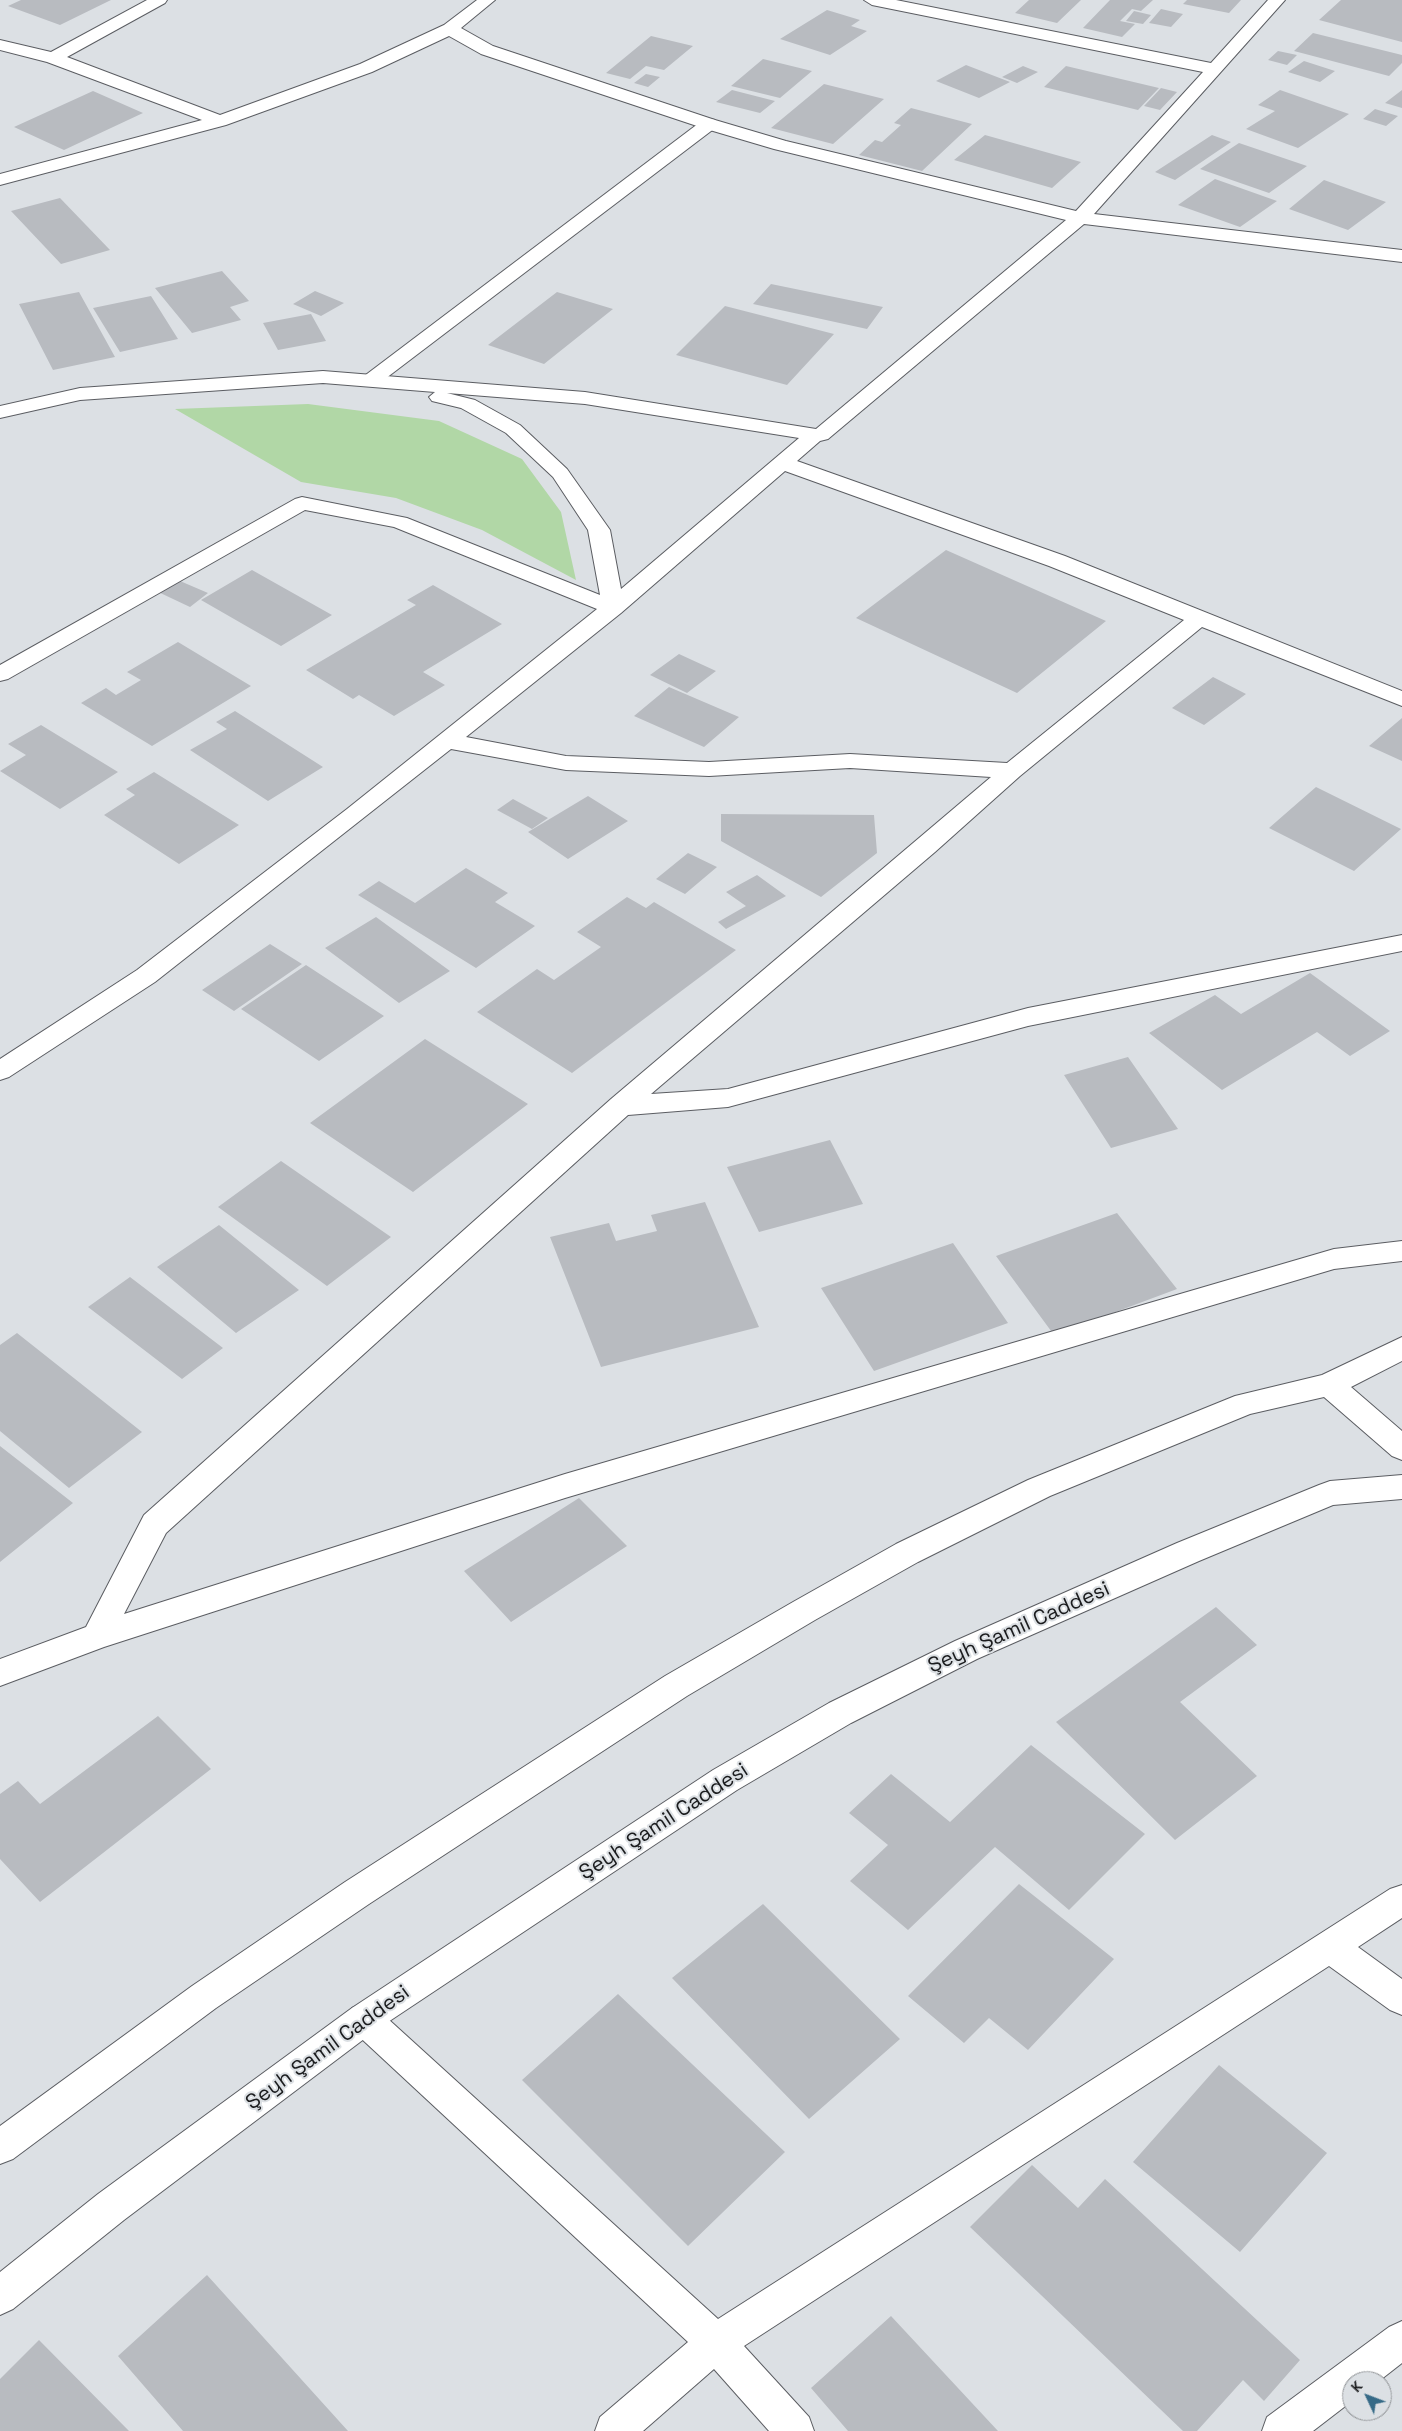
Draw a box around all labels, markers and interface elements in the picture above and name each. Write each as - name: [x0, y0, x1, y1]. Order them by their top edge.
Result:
- street label: Şeyh Şamil Caddesi: [924, 1577, 1114, 1679]
- street label: Şeyh Şamil Caddesi: [575, 1758, 753, 1886]
- street label: Şeyh Şamil Caddesi: [241, 1980, 415, 2116]
- north arrow: [1342, 2371, 1392, 2421]
- text: K: [1347, 2377, 1366, 2396]

